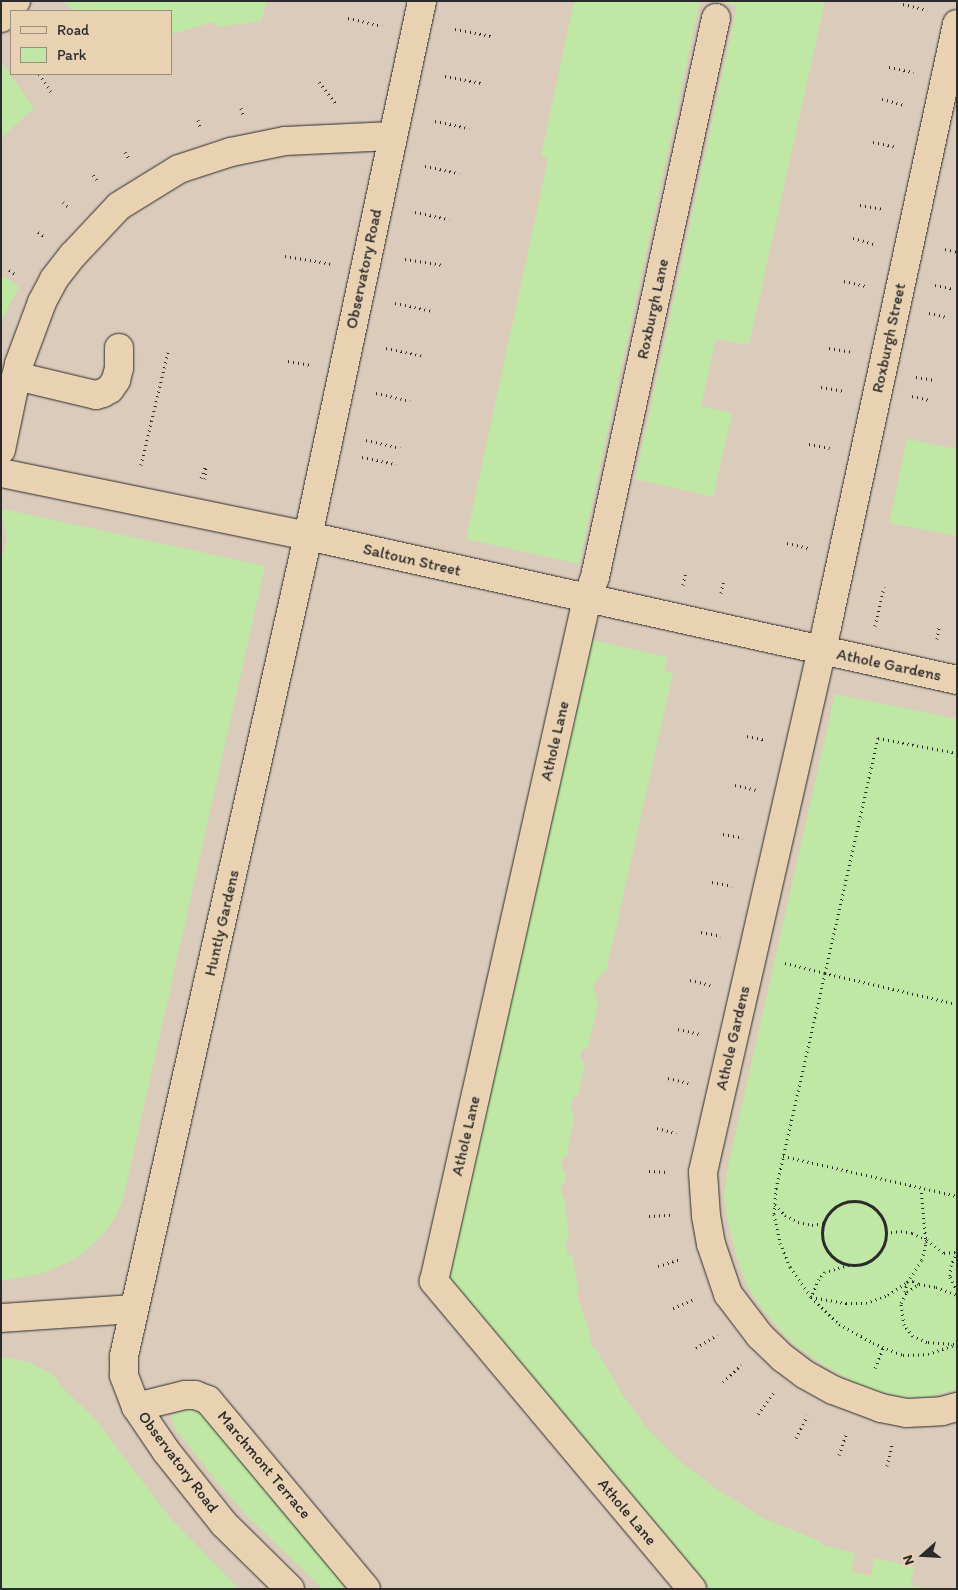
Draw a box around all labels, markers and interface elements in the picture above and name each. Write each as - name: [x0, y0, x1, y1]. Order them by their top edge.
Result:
- legend: [10, 10, 172, 75]
- text: Road: [57, 21, 89, 39]
- text: Park: [57, 46, 87, 64]
- street label: Observatory Road: [342, 207, 386, 331]
- street label: Roxburgh Lane: [633, 257, 673, 361]
- street label: Roxburgh Street: [868, 282, 910, 394]
- street label: Saltoun Street: [361, 539, 463, 581]
- street label: Athole Gardens: [835, 645, 943, 685]
- street label: Athole Lane: [536, 699, 574, 783]
- street label: Huntly Gardens: [200, 868, 244, 978]
- street label: Athole Gardens: [712, 984, 754, 1092]
- street label: Athole Lane: [447, 1094, 485, 1178]
- street label: Observatory Road: [134, 1407, 222, 1517]
- street label: Marchmont Terrace: [214, 1408, 314, 1522]
- street label: Athole Lane: [593, 1475, 661, 1549]
- north arrow: [898, 1530, 948, 1580]
- text: N: [899, 1553, 918, 1567]

